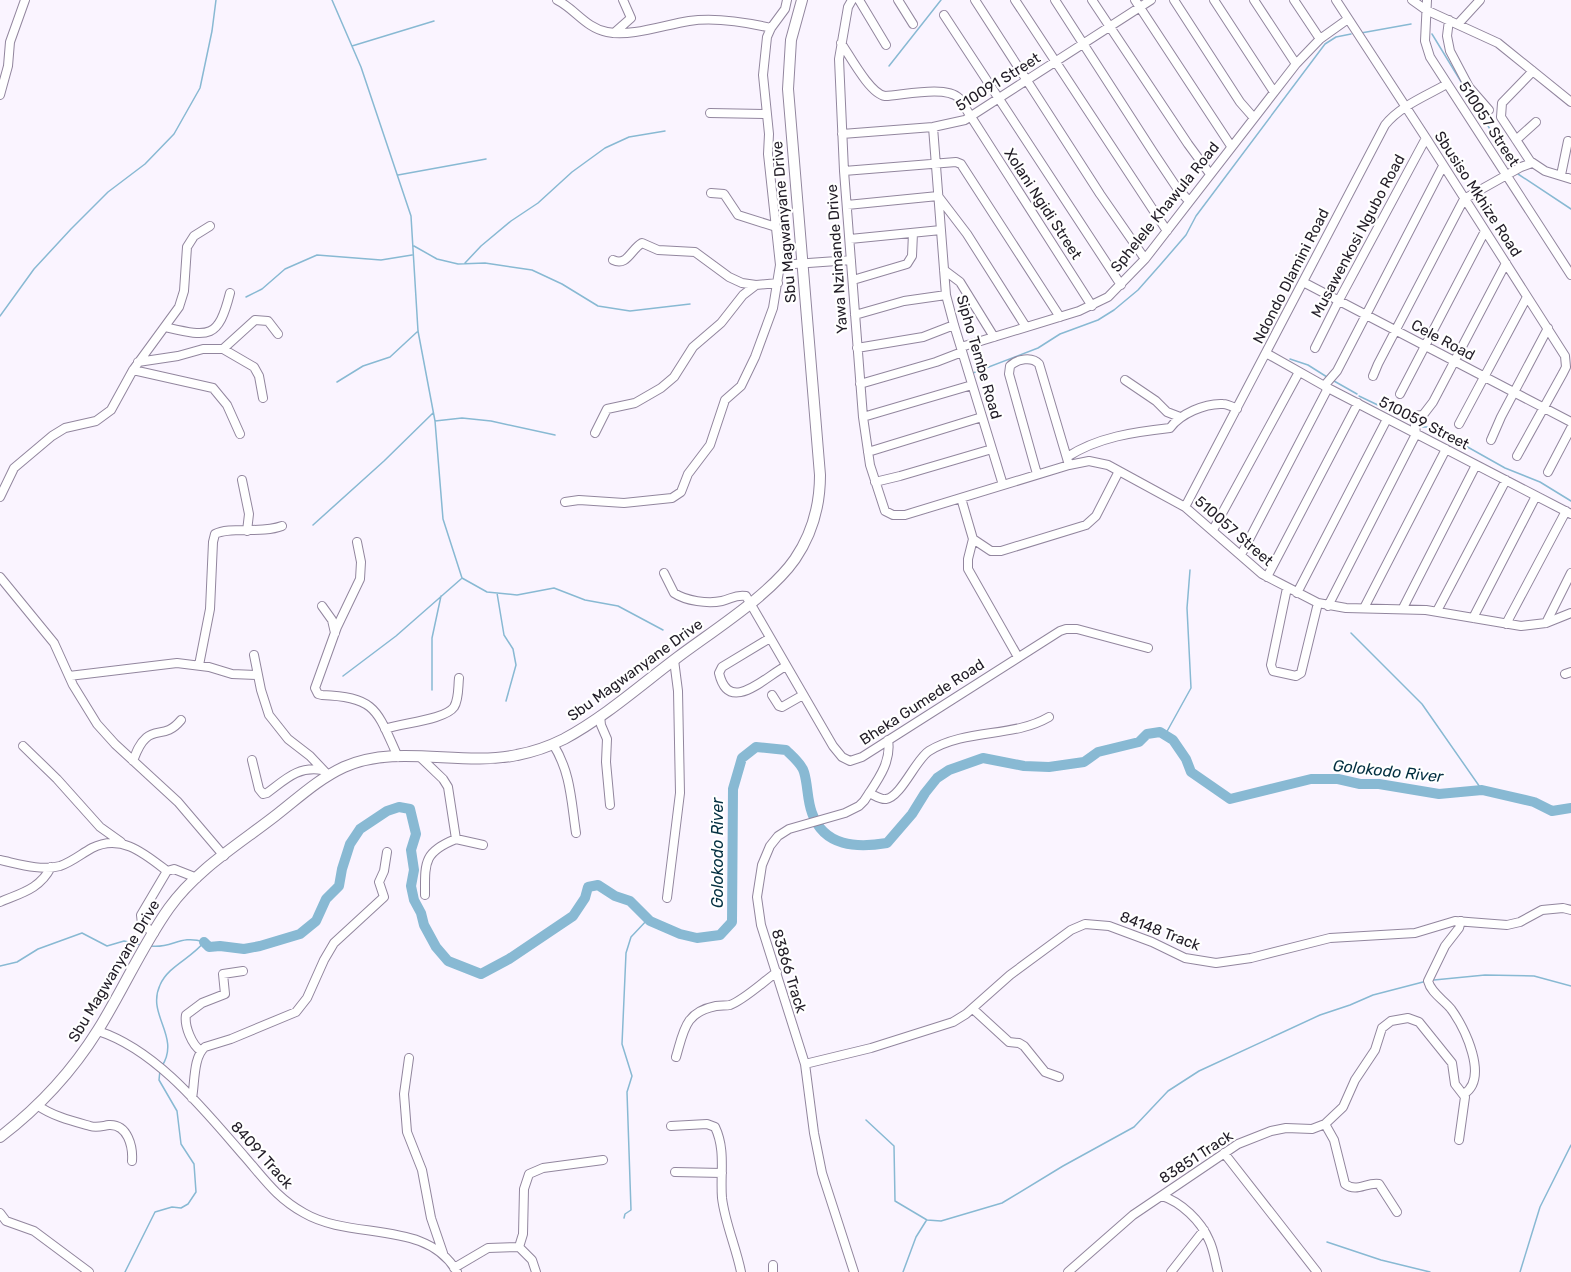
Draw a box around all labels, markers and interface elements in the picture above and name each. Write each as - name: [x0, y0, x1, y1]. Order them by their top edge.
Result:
- street label: 510091 Street: [952, 49, 1044, 115]
- street label: 510057 Street: [1455, 78, 1523, 170]
- street label: Sbusiso Mkhize Road: [1431, 128, 1525, 260]
- street label: Sphelele Khawula Road: [1107, 138, 1223, 276]
- street label: Sbu Magwanyane Drive: [768, 140, 800, 304]
- street label: Xolani Ngidi Street: [1000, 145, 1086, 263]
- street label: Musawenkosi Ngubo Road: [1307, 151, 1409, 321]
- street label: Yawa Nzimande Drive: [823, 184, 851, 334]
- street label: Ndondo Dlamini Road: [1249, 205, 1333, 347]
- street label: Sipho Tembe Road: [953, 293, 1005, 421]
- street label: Cele Road: [1408, 316, 1478, 364]
- street label: 510059 Street: [1376, 393, 1472, 454]
- street label: 510057 Street: [1191, 492, 1277, 570]
- street label: Sbu Magwanyane Drive: [564, 615, 706, 725]
- street label: Bheka Gumede Road: [856, 655, 988, 749]
- water label: Golokodo River: [1332, 756, 1445, 786]
- water label: Golokodo River: [708, 797, 727, 908]
- street label: Sbu Magwanyane Drive: [64, 897, 164, 1045]
- street label: 84148 Track: [1117, 907, 1203, 955]
- street label: 83866 Track: [768, 927, 810, 1015]
- street label: 84091 Track: [227, 1118, 297, 1193]
- street label: 83851 Track: [1156, 1126, 1236, 1187]

